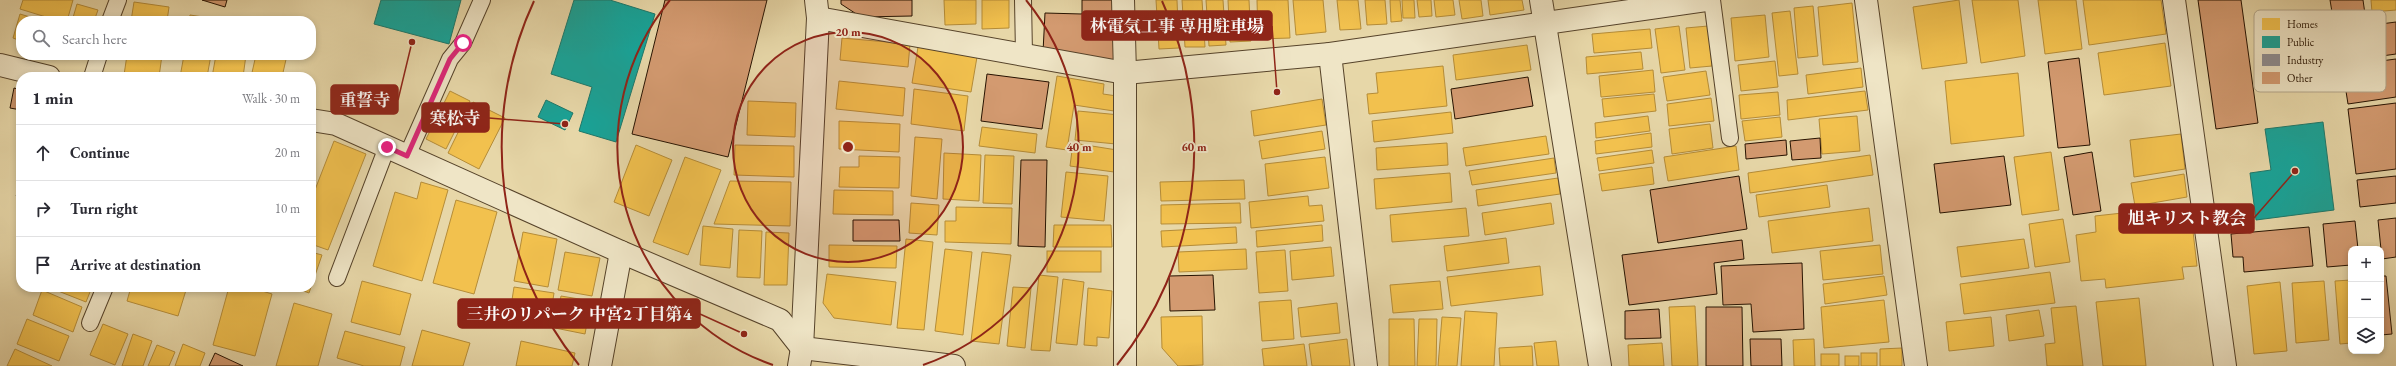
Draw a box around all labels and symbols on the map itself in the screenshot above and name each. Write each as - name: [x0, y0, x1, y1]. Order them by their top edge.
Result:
- legend: [2254, 10, 2386, 92]
- callout: 林電気工事 専用駐車場: [1082, 11, 1272, 40]
- text: 林電気工事 専用駐車場: [1090, 15, 1264, 37]
- text: Homes: [2287, 17, 2318, 31]
- text: 20 m: [835, 24, 861, 40]
- route start: [454, 34, 472, 52]
- text: Public: [2287, 35, 2315, 49]
- text: Industry: [2287, 53, 2324, 67]
- text: Other: [2287, 71, 2313, 85]
- callout: 重誓寺: [331, 85, 398, 114]
- text: 重誓寺: [340, 89, 391, 111]
- callout: 寒松寺: [422, 103, 489, 132]
- text: 寒松寺: [430, 107, 481, 129]
- route end: [378, 138, 396, 156]
- text: 40 m: [1066, 139, 1092, 155]
- text: 60 m: [1181, 139, 1207, 155]
- centre of rings: [841, 140, 855, 154]
- callout: 旭キリスト教会: [2119, 204, 2254, 233]
- text: 旭キリスト教会: [2128, 207, 2246, 229]
- callout: 三井のリパーク 中宮2丁目第4: [458, 299, 700, 328]
- text: 三井のリパーク 中宮2丁目第4: [466, 303, 693, 325]

